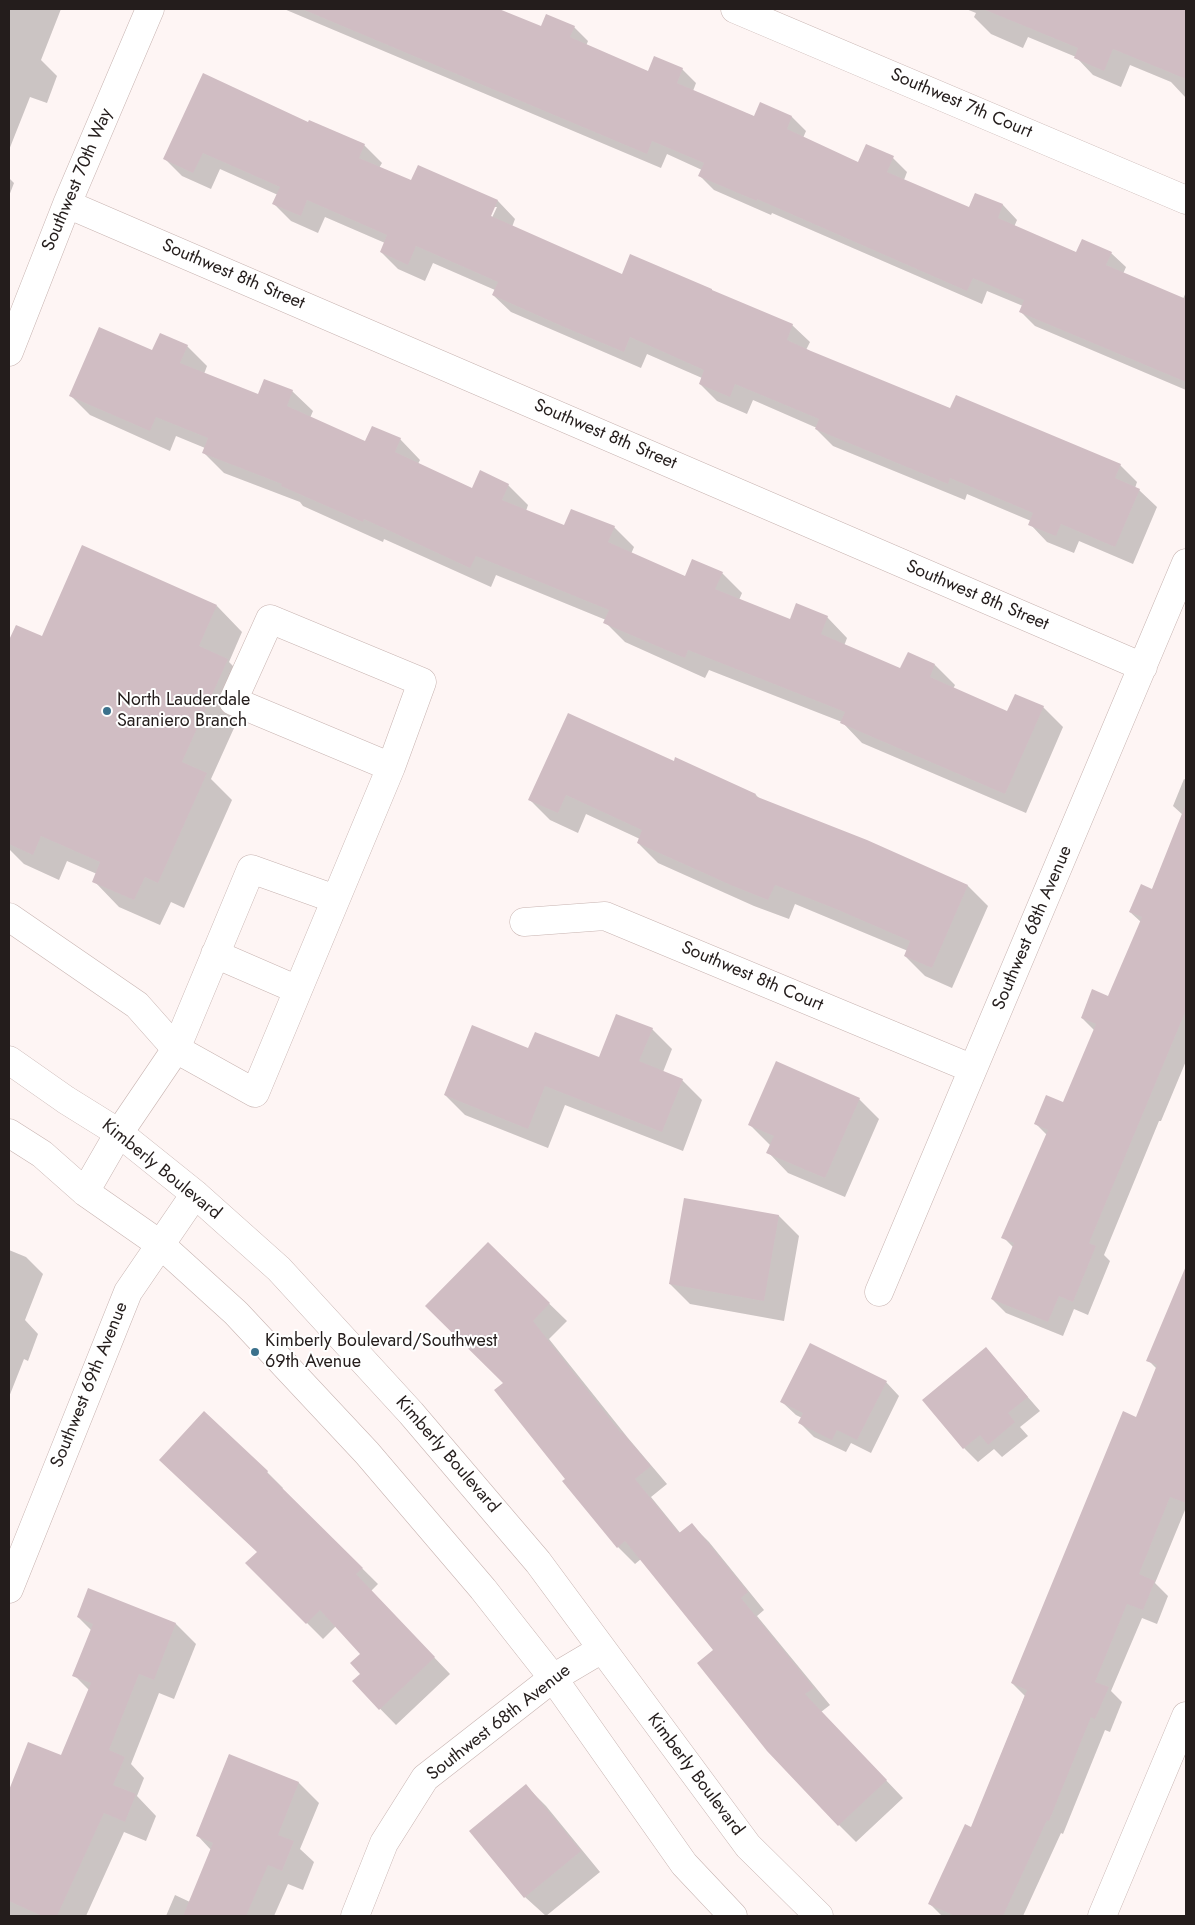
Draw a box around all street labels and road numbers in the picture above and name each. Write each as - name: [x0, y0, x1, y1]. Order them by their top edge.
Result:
- street label: Southwest 7th Court: [887, 64, 1035, 144]
- street label: Southwest 70th Way: [38, 105, 118, 255]
- street label: Southwest 8th Street: [158, 235, 308, 315]
- street label: Southwest 8th Street: [530, 395, 680, 475]
- street label: Southwest 8th Street: [902, 556, 1052, 636]
- street label: Southwest 68th Avenue: [989, 843, 1077, 1013]
- street label: Southwest 8th Court: [678, 937, 826, 1017]
- street label: Kimberly Boulevard: [97, 1115, 225, 1225]
- street label: Southwest 69th Avenue: [47, 1299, 133, 1471]
- street label: Kimberly Boulevard: [390, 1392, 504, 1518]
- street label: Southwest 68th Avenue: [423, 1660, 575, 1786]
- street label: Kimberly Boulevard: [642, 1710, 748, 1840]

